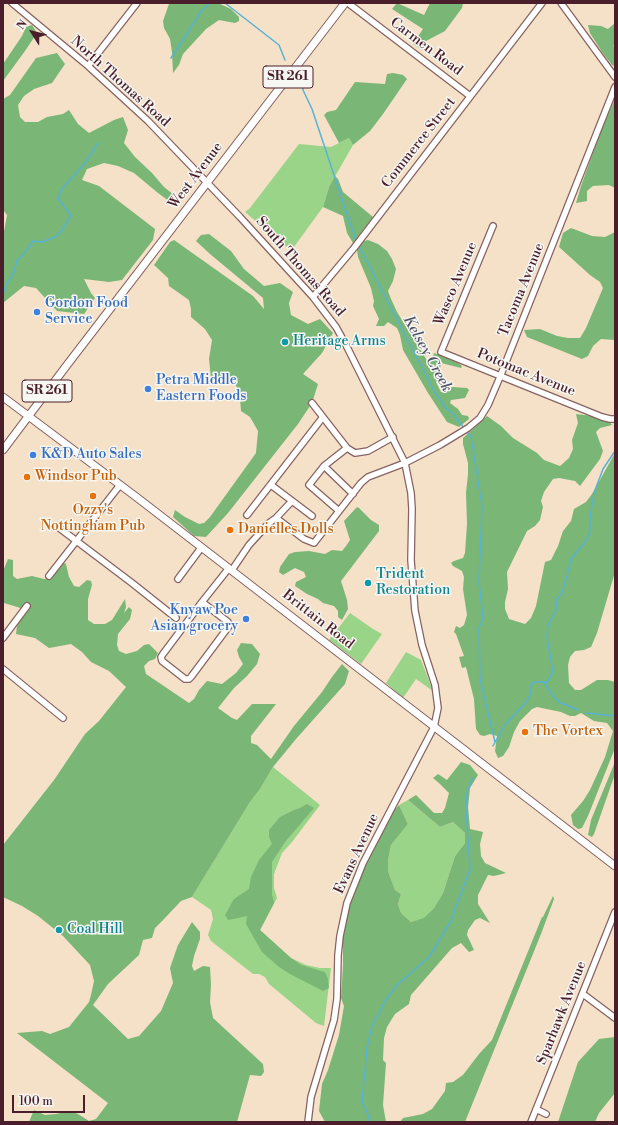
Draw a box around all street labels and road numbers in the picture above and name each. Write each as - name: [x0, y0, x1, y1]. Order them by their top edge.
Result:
- street label: Carmen Road: [387, 14, 465, 80]
- street label: North Thomas Road: [67, 33, 173, 131]
- road number: SR 261: [263, 66, 313, 88]
- street label: Commerce Street: [379, 94, 459, 192]
- street label: West Avenue: [165, 139, 227, 213]
- street label: South Thomas Road: [252, 214, 348, 320]
- street label: Wasco Avenue: [431, 240, 481, 328]
- street label: Tacoma Avenue: [496, 241, 548, 339]
- street label: Potomac Avenue: [474, 346, 578, 400]
- road number: SR 261: [22, 380, 72, 402]
- street label: Brittain Road: [279, 587, 357, 653]
- street label: Evans Avenue: [331, 811, 383, 897]
- street label: Sparhawk Avenue: [534, 959, 590, 1067]

